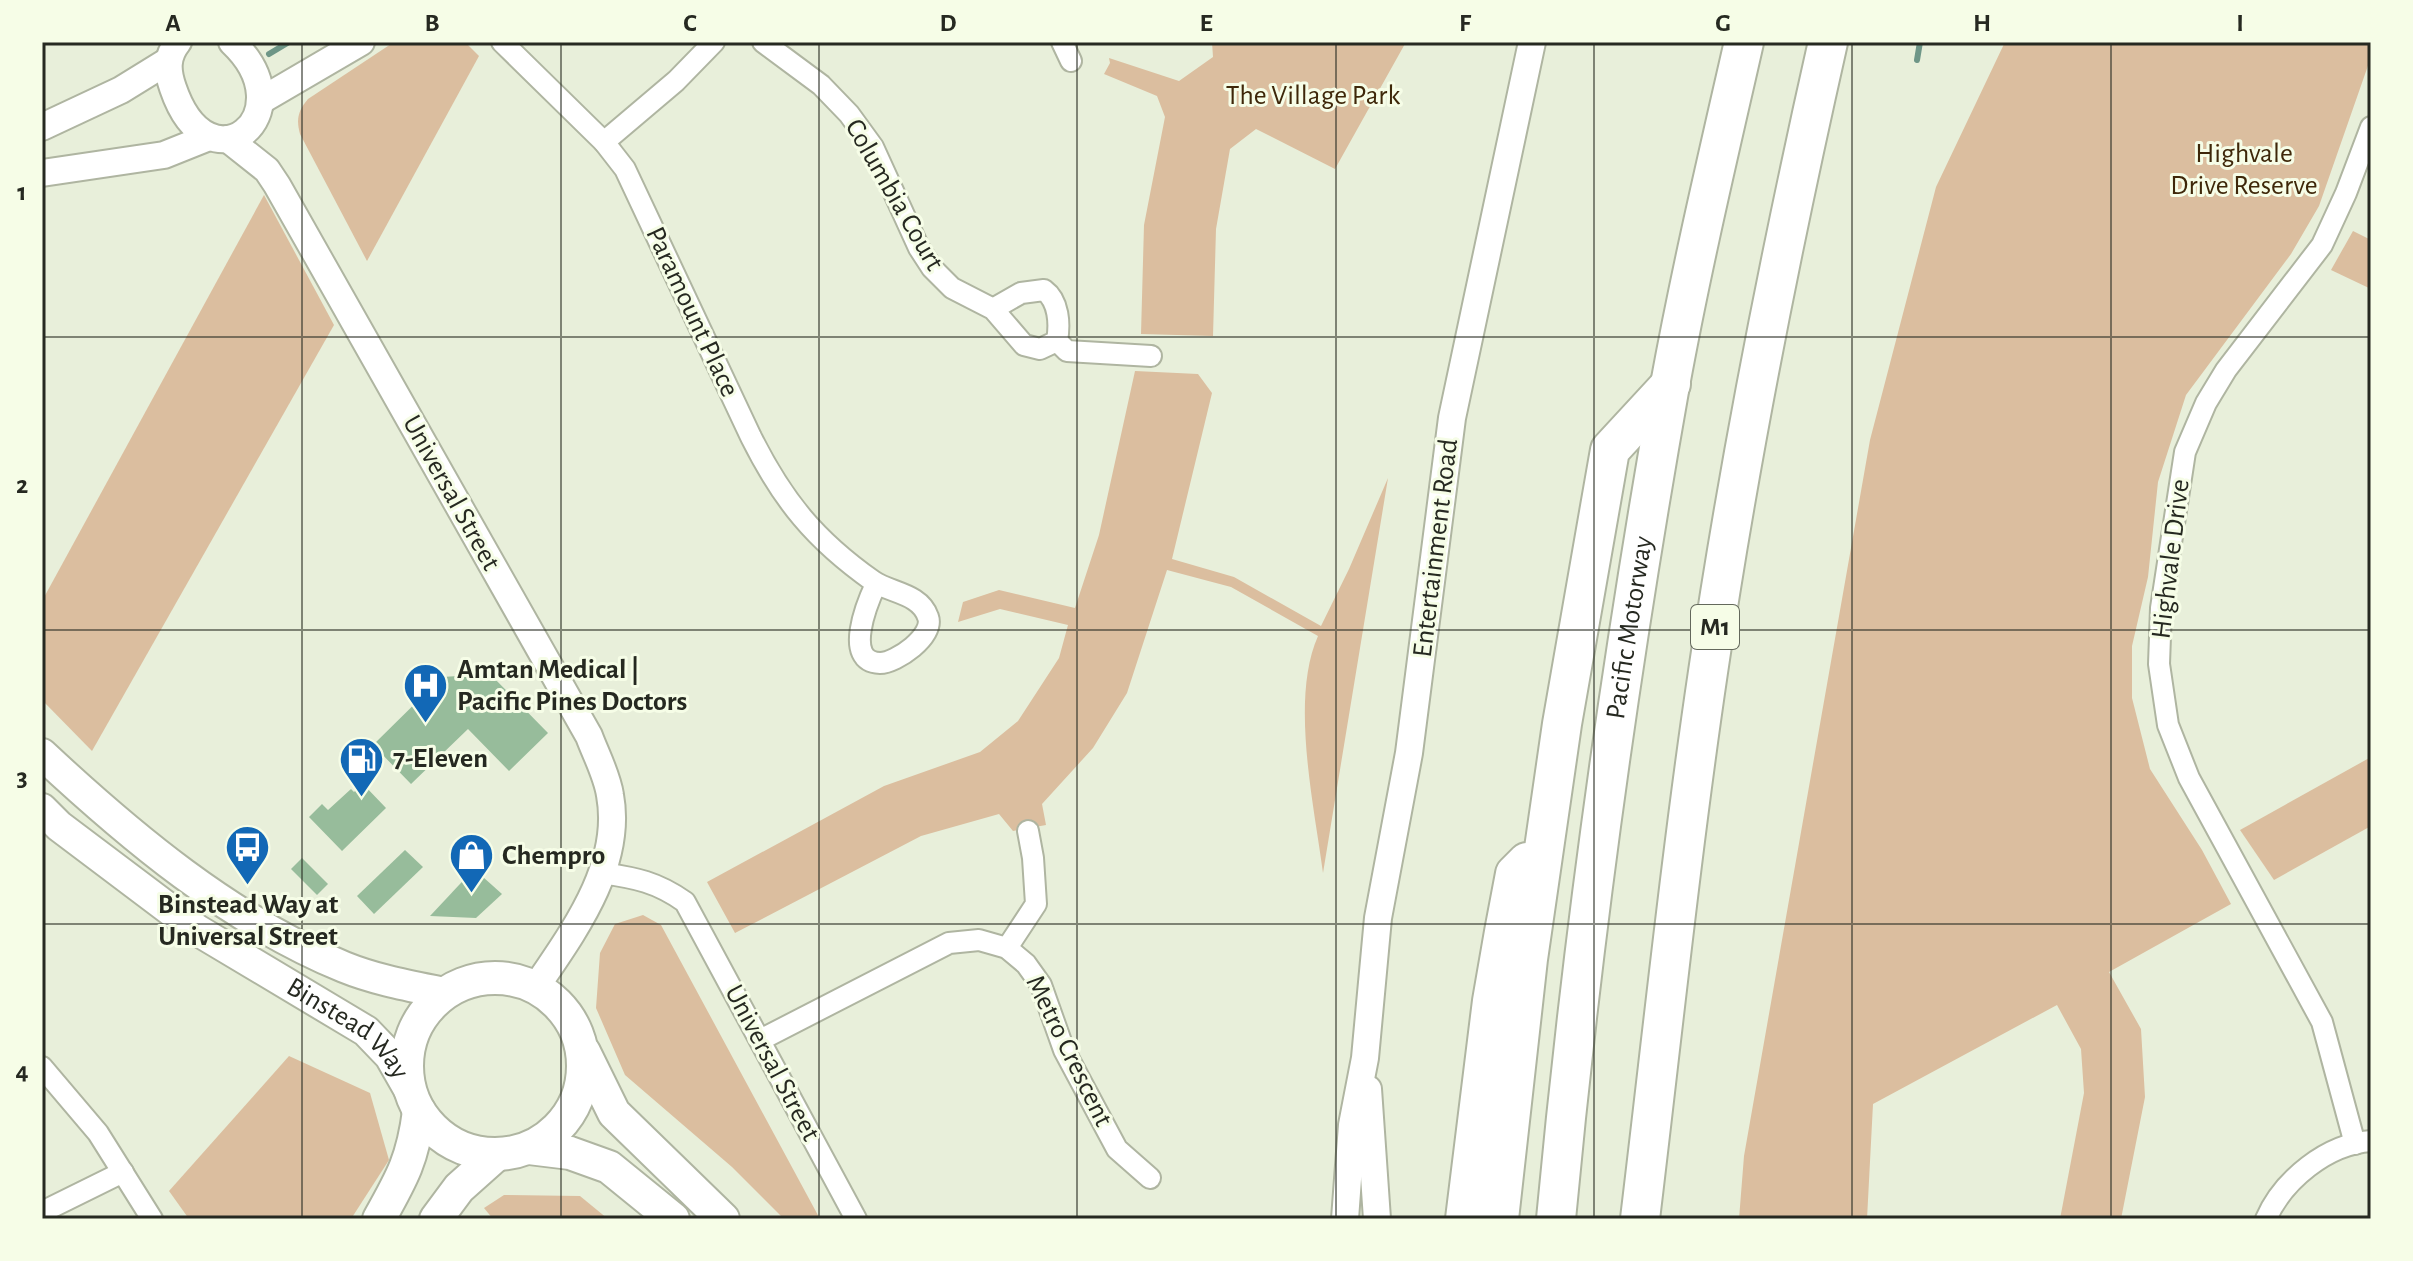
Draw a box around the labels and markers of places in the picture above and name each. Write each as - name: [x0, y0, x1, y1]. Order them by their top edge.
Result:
- place label: Amtan Medical | Pacific Pines Doctors: [457, 655, 687, 716]
- hospital icon: Amtan Medical | Pacific Pines Doctors: [402, 662, 450, 725]
- fuel station icon: 7-Eleven: [338, 735, 386, 798]
- place label: 7-Eleven: [393, 745, 488, 773]
- bus stop icon: Binstead Way at Universal Street: [224, 824, 272, 887]
- shop icon: Chempro: [447, 832, 495, 895]
- place label: Chempro: [502, 842, 605, 870]
- place label: Binstead Way at Universal Street: [158, 891, 339, 951]

